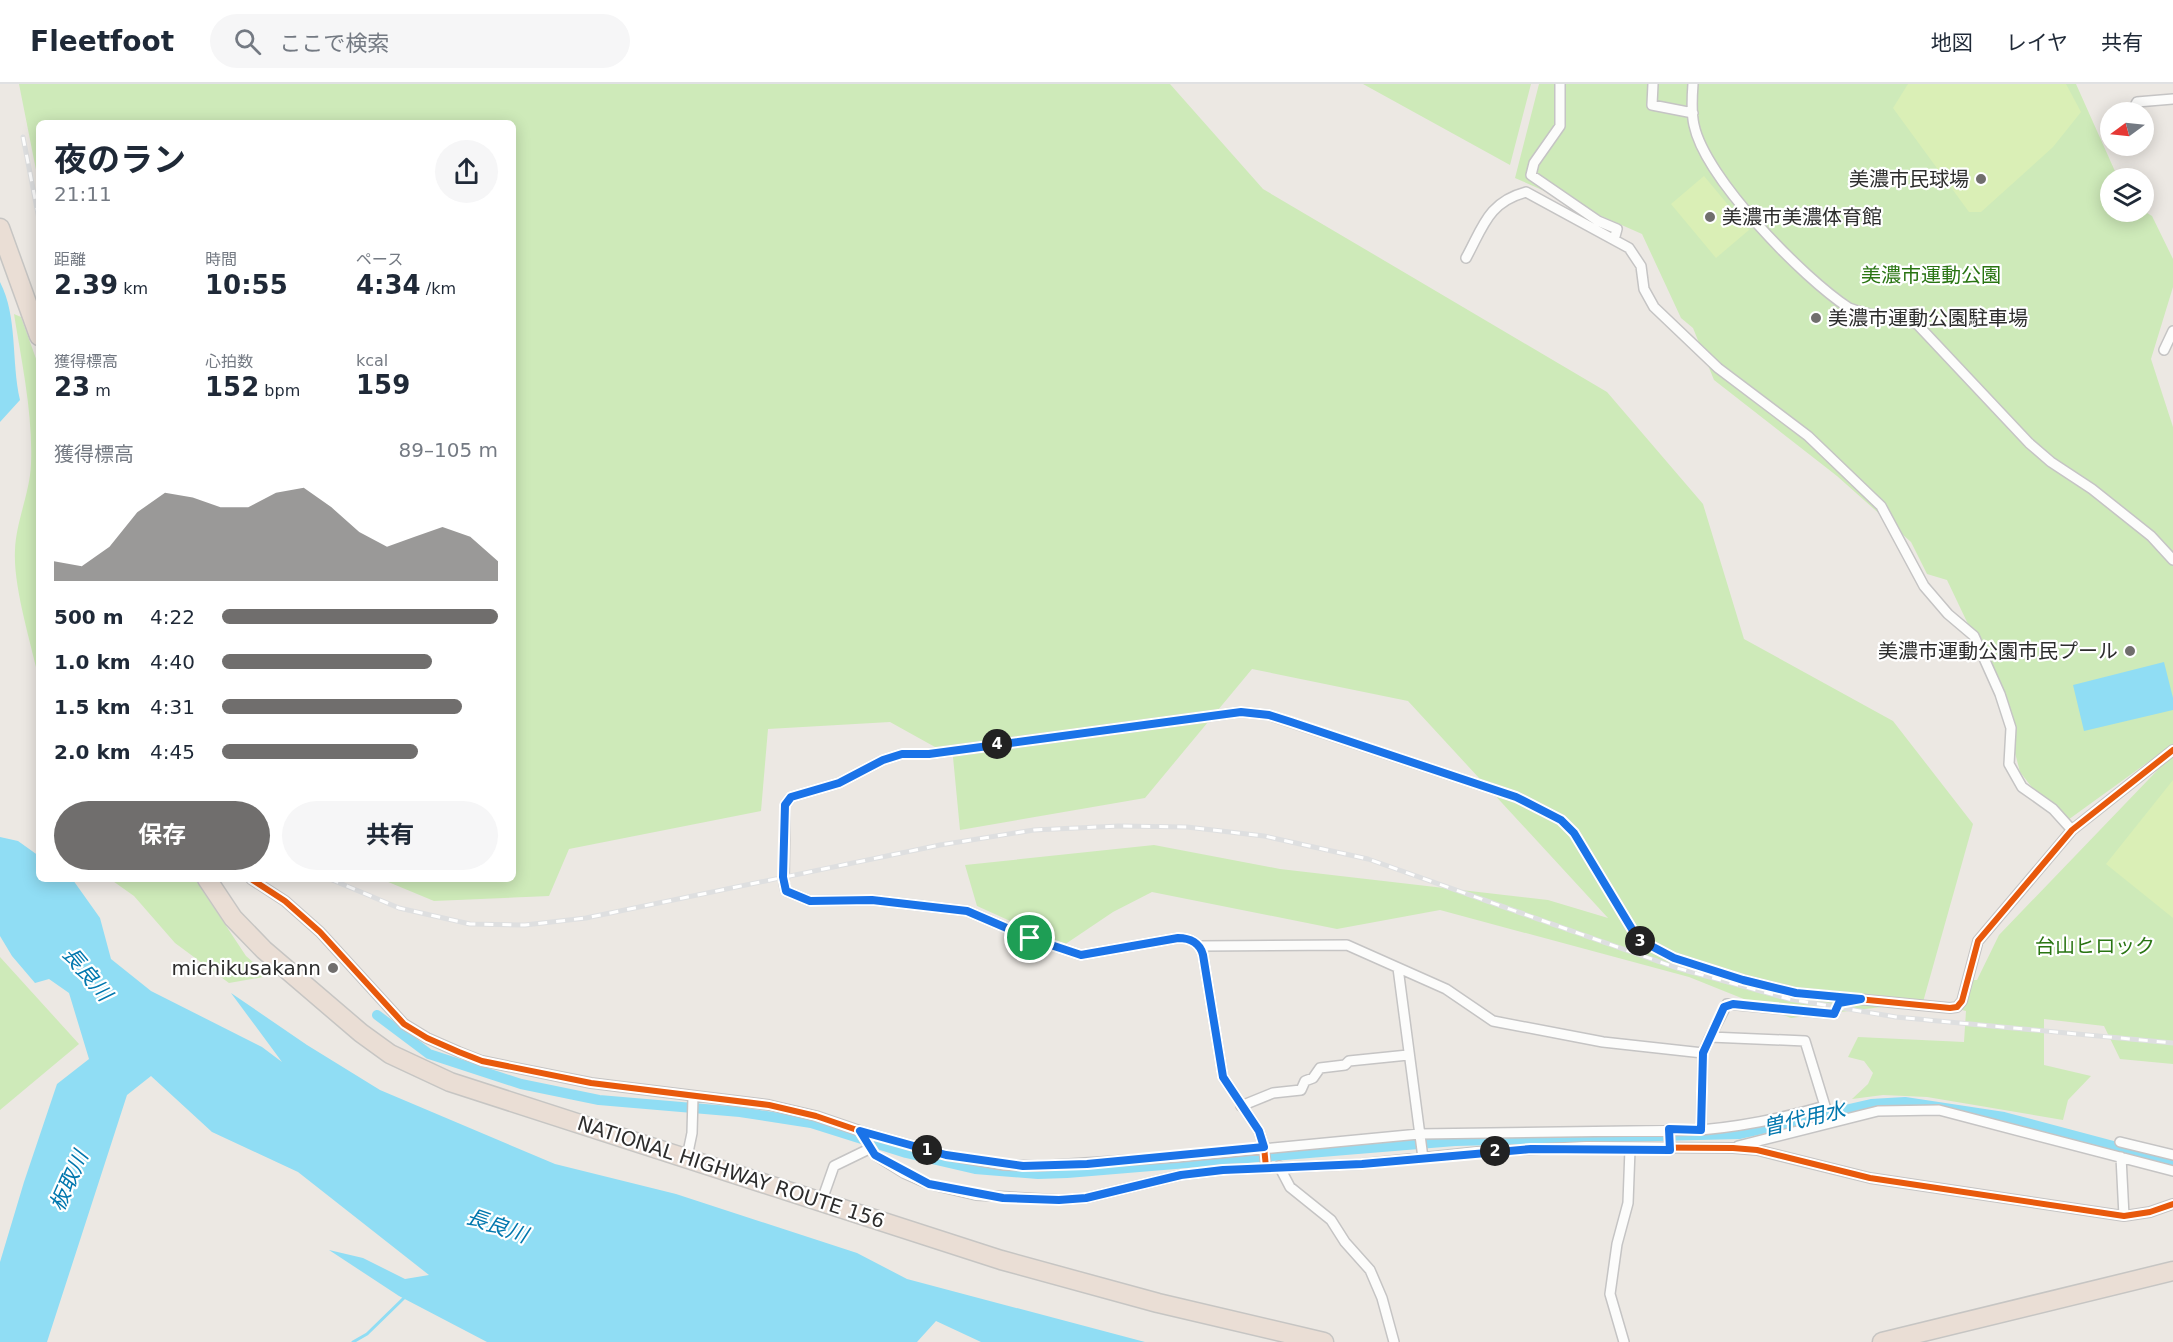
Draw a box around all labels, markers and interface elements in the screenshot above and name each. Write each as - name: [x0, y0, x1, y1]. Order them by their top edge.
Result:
- search box: [210, 14, 630, 68]
- text: Fleetfoot: [30, 25, 174, 58]
- icon: search: [231, 25, 264, 58]
- text: ここで検索: [279, 31, 389, 56]
- text: 地図: [1931, 31, 1973, 55]
- text: レイヤ: [2006, 31, 2068, 55]
- text: 共有: [2101, 31, 2143, 55]
- north arrow: [2100, 102, 2154, 156]
- map controls: [2100, 102, 2154, 222]
- text: 夜のラン: [54, 140, 186, 179]
- button: share: [435, 140, 498, 203]
- place label: 美濃市民球場: [1849, 167, 1969, 191]
- button: layers: [2100, 168, 2154, 222]
- marker: 美濃市民球場: [1974, 172, 1988, 186]
- text: 21:11: [54, 182, 112, 206]
- place label: 美濃市美濃体育館: [1722, 205, 1882, 229]
- marker: 美濃市美濃体育館: [1703, 210, 1717, 224]
- text: 距離: [54, 250, 86, 269]
- text: 時間: [205, 250, 237, 269]
- text: ペース: [356, 250, 403, 269]
- park label: 美濃市運動公園: [1861, 263, 2001, 287]
- text: 2.39: [54, 270, 118, 300]
- text: 10:55: [205, 270, 288, 300]
- text: 4:34: [356, 270, 421, 300]
- text: km: [118, 279, 148, 298]
- text: /km: [421, 279, 456, 298]
- place label: 美濃市運動公園駐車場: [1828, 306, 2028, 330]
- marker: 美濃市運動公園駐車場: [1809, 311, 1823, 325]
- text: kcal: [356, 351, 388, 370]
- text: 獲得標高: [54, 352, 118, 371]
- text: 心拍数: [205, 352, 253, 371]
- text: 159: [356, 370, 410, 400]
- text: 23: [54, 372, 90, 402]
- text: 152: [205, 372, 259, 402]
- text: m: [90, 381, 111, 400]
- text: bpm: [259, 381, 300, 400]
- text: 89–105 m: [399, 438, 498, 462]
- text: 獲得標高: [54, 442, 134, 466]
- text: 500 m: [54, 605, 124, 629]
- text: 4:22: [150, 605, 195, 629]
- place label: 美濃市運動公園市民プール: [1878, 639, 2118, 663]
- marker: 美濃市運動公園市民プール: [2123, 644, 2137, 658]
- text: 1.0 km: [54, 650, 131, 674]
- text: 4:40: [150, 650, 195, 674]
- text: 1.5 km: [54, 695, 131, 719]
- text: 4:31: [150, 695, 195, 719]
- pin: 4: [982, 729, 1012, 759]
- text: 4: [991, 734, 1003, 753]
- text: 2.0 km: [54, 740, 131, 764]
- text: 4:45: [150, 740, 195, 764]
- button: 保存: [54, 801, 270, 870]
- button: 共有: [282, 801, 498, 870]
- pin: [1004, 912, 1055, 963]
- icon: arrive: [1013, 921, 1046, 954]
- pin: 3: [1625, 926, 1655, 956]
- text: 3: [1634, 931, 1646, 950]
- park label: 台山ヒロック: [2035, 934, 2155, 958]
- water label: 長良川: [58, 942, 118, 1007]
- place label: michikusakann: [172, 956, 321, 980]
- marker: michikusakann: [326, 961, 340, 975]
- water label: 曽代用水: [1760, 1097, 1850, 1140]
- street label: NATIONAL HIGHWAY ROUTE 156: [574, 1111, 888, 1233]
- pin: 1: [912, 1135, 942, 1165]
- pin: 2: [1480, 1136, 1510, 1166]
- text: 1: [921, 1140, 933, 1159]
- text: 2: [1489, 1141, 1501, 1160]
- water label: 板取川: [45, 1146, 94, 1215]
- water label: 長良川: [463, 1204, 533, 1248]

